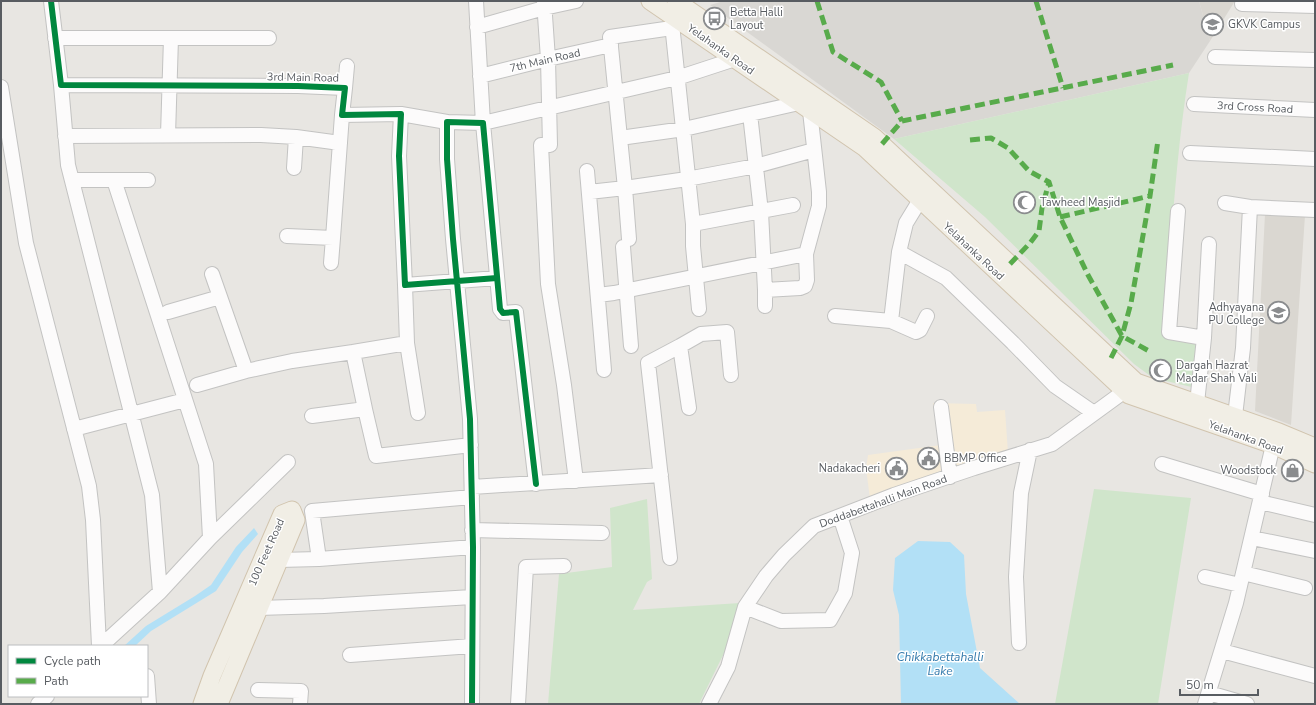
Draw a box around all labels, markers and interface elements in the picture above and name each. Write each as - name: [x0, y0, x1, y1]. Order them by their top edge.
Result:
- bus stop icon: Betta Halli Layout: [701, 5, 727, 31]
- place label: Betta Halli Layout: [730, 5, 783, 33]
- school or university icon: GKVK Campus: [1200, 11, 1226, 37]
- place label: GKVK Campus: [1228, 17, 1300, 32]
- street label: Yelahanka Road: [683, 20, 757, 78]
- street label: 7th Main Road: [508, 45, 582, 76]
- street label: 3rd Main Road: [267, 69, 339, 86]
- street label: 3rd Cross Road: [1217, 98, 1293, 117]
- mosque icon: Tawheed Masjid: [1012, 189, 1038, 215]
- place label: Tawheed Masjid: [1040, 195, 1120, 210]
- street label: Yelahanka Road: [939, 218, 1008, 284]
- place label: Adhyayana PU College: [1208, 300, 1264, 328]
- school or university icon: Adhyayana PU College: [1266, 300, 1292, 326]
- mosque icon: Dargah Hazrat Madar Shah Vali: [1148, 358, 1174, 384]
- place label: Dargah Hazrat Madar Shah Vali: [1176, 358, 1257, 386]
- street label: Yelahanka Road: [1205, 417, 1285, 458]
- public building icon: BBMP Office: [916, 445, 942, 471]
- place label: BBMP Office: [944, 451, 1007, 466]
- public building icon: Nadakacheri: [883, 455, 909, 481]
- shop icon: Woodstock: [1279, 457, 1305, 483]
- place label: Nadakacheri: [819, 461, 880, 476]
- place label: Woodstock: [1220, 463, 1276, 478]
- street label: Doddabettahalli Main Road: [817, 471, 949, 532]
- street label: 100 Feet Road: [245, 516, 288, 588]
- legend: [8, 645, 148, 697]
- water label: Chikkabettahalli Lake: [896, 649, 984, 679]
- text: Cycle path: [44, 653, 101, 669]
- scale bar: [1180, 671, 1258, 697]
- text: Path: [44, 673, 69, 689]
- text: 50 m: [1186, 677, 1214, 693]

